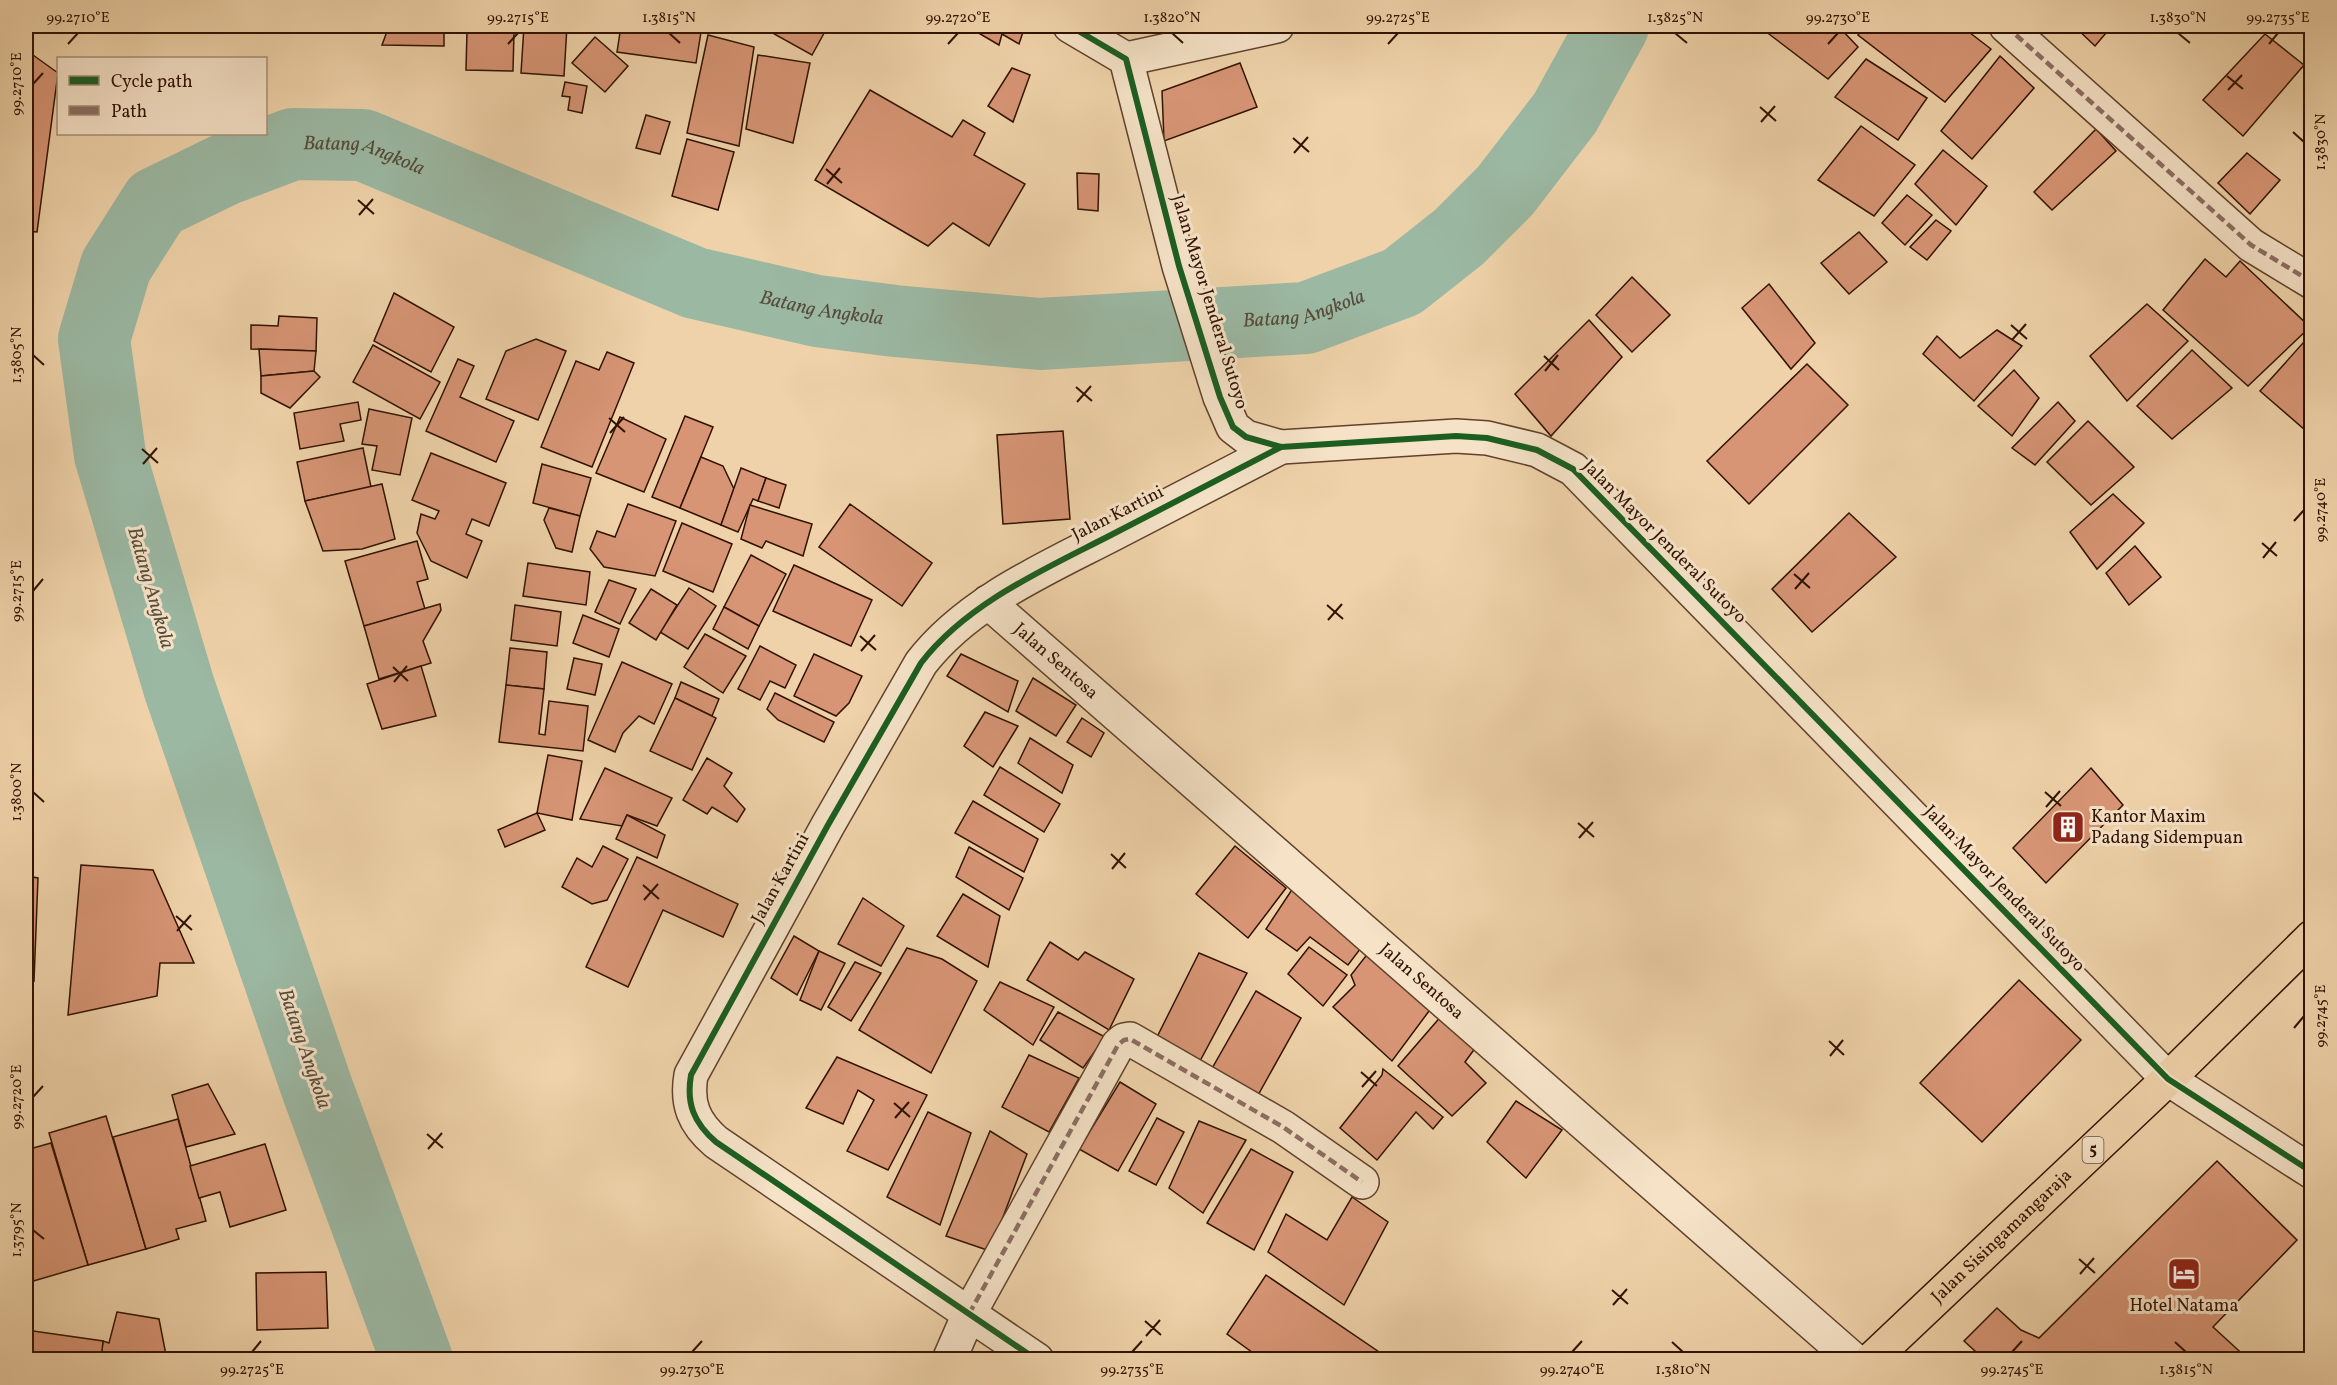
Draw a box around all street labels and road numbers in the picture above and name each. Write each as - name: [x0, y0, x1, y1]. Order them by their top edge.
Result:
- street label: Jalan Mayor Jenderal Sutoyo: [1164, 192, 1254, 412]
- street label: Jalan Mayor Jenderal Sutoyo: [1576, 454, 1752, 630]
- street label: Jalan Kartini: [1068, 480, 1168, 548]
- street label: Jalan Sentosa: [1008, 617, 1104, 705]
- street label: Jalan Mayor Jenderal Sutoyo: [1917, 800, 2091, 978]
- street label: Jalan Kartini: [746, 829, 816, 929]
- street label: Jalan Sentosa: [1374, 937, 1469, 1025]
- road number: 5: [2082, 1137, 2104, 1163]
- street label: Jalan Sisingamangaraja: [1926, 1163, 2078, 1309]

